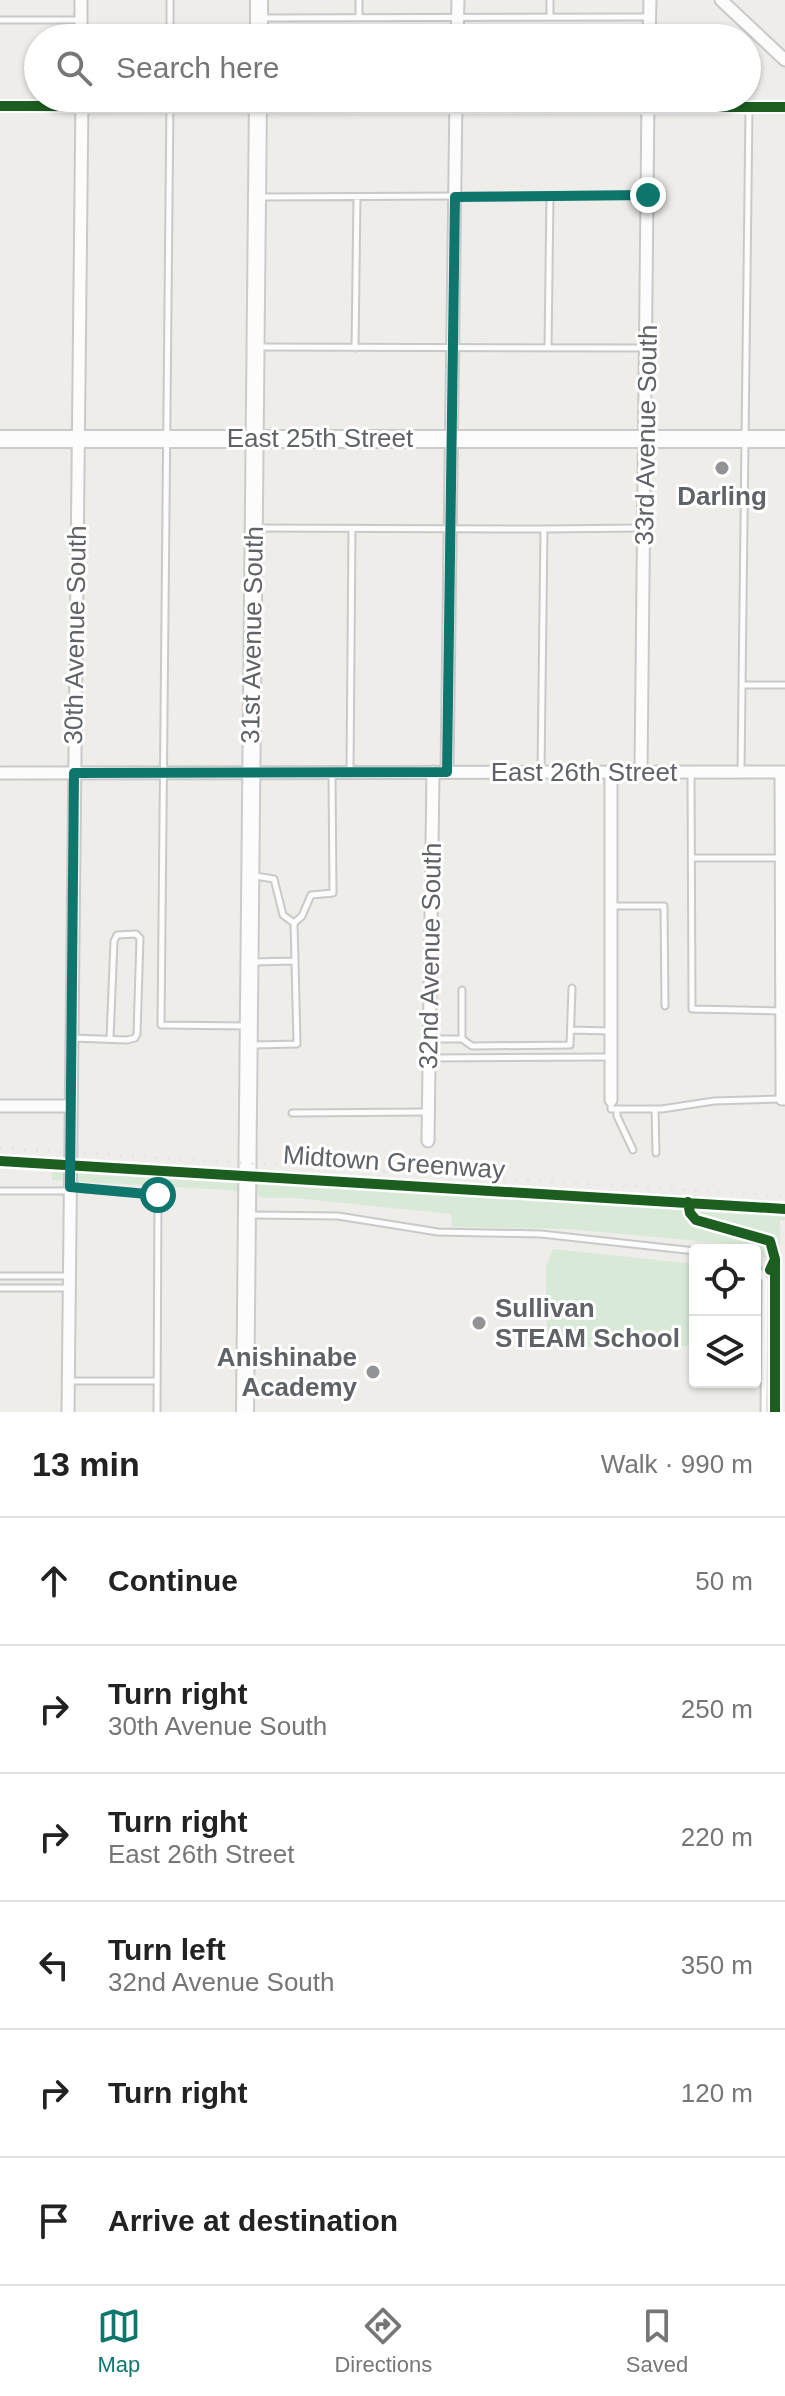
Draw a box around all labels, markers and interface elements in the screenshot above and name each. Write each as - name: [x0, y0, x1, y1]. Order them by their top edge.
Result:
- search box: [24, 24, 761, 112]
- icon: search: [52, 46, 96, 90]
- text: Search here: [116, 51, 279, 84]
- route end: [630, 177, 666, 213]
- street label: 33rd Avenue South: [629, 324, 663, 546]
- street label: East 25th Street: [227, 423, 414, 453]
- marker: Darling: [713, 459, 731, 477]
- place label: Darling: [677, 481, 767, 511]
- street label: 30th Avenue South: [58, 525, 92, 745]
- street label: 31st Avenue South: [235, 526, 269, 744]
- street label: East 26th Street: [491, 757, 678, 787]
- street label: 32nd Avenue South: [413, 842, 447, 1070]
- street label: Midtown Greenway: [282, 1139, 506, 1185]
- route start: [140, 1177, 176, 1213]
- map controls: [689, 1244, 761, 1388]
- button: locate: [689, 1244, 761, 1316]
- place label: Sullivan STEAM School: [495, 1293, 680, 1353]
- marker: Sullivan STEAM School: [470, 1314, 488, 1332]
- button: layers: [689, 1316, 761, 1388]
- place label: Anishinabe Academy: [217, 1342, 358, 1402]
- marker: Anishinabe Academy: [364, 1363, 382, 1381]
- text: 13 min: [32, 1445, 140, 1483]
- text: Walk · 990 m: [601, 1449, 753, 1479]
- icon: ahead: [32, 1559, 76, 1603]
- text: Continue: [108, 1564, 238, 1597]
- text: 50 m: [695, 1566, 753, 1596]
- text: Turn right: [108, 1677, 247, 1710]
- icon: right: [32, 1687, 76, 1731]
- text: 250 m: [681, 1694, 753, 1724]
- text: 30th Avenue South: [108, 1711, 327, 1741]
- text: Turn right: [108, 1805, 247, 1838]
- icon: right: [32, 1815, 76, 1859]
- text: 220 m: [681, 1822, 753, 1852]
- text: East 26th Street: [108, 1839, 294, 1869]
- text: Turn left: [108, 1933, 226, 1966]
- icon: left: [32, 1943, 76, 1987]
- text: 350 m: [681, 1950, 753, 1980]
- text: 32nd Avenue South: [108, 1967, 335, 1997]
- icon: right: [32, 2071, 76, 2115]
- text: Turn right: [108, 2076, 247, 2109]
- text: 120 m: [681, 2078, 753, 2108]
- icon: arrive: [32, 2199, 76, 2243]
- text: Arrive at destination: [108, 2204, 398, 2237]
- tab: Map: [97, 2304, 141, 2378]
- tab: Directions: [334, 2304, 432, 2378]
- tab: Saved: [626, 2304, 688, 2378]

